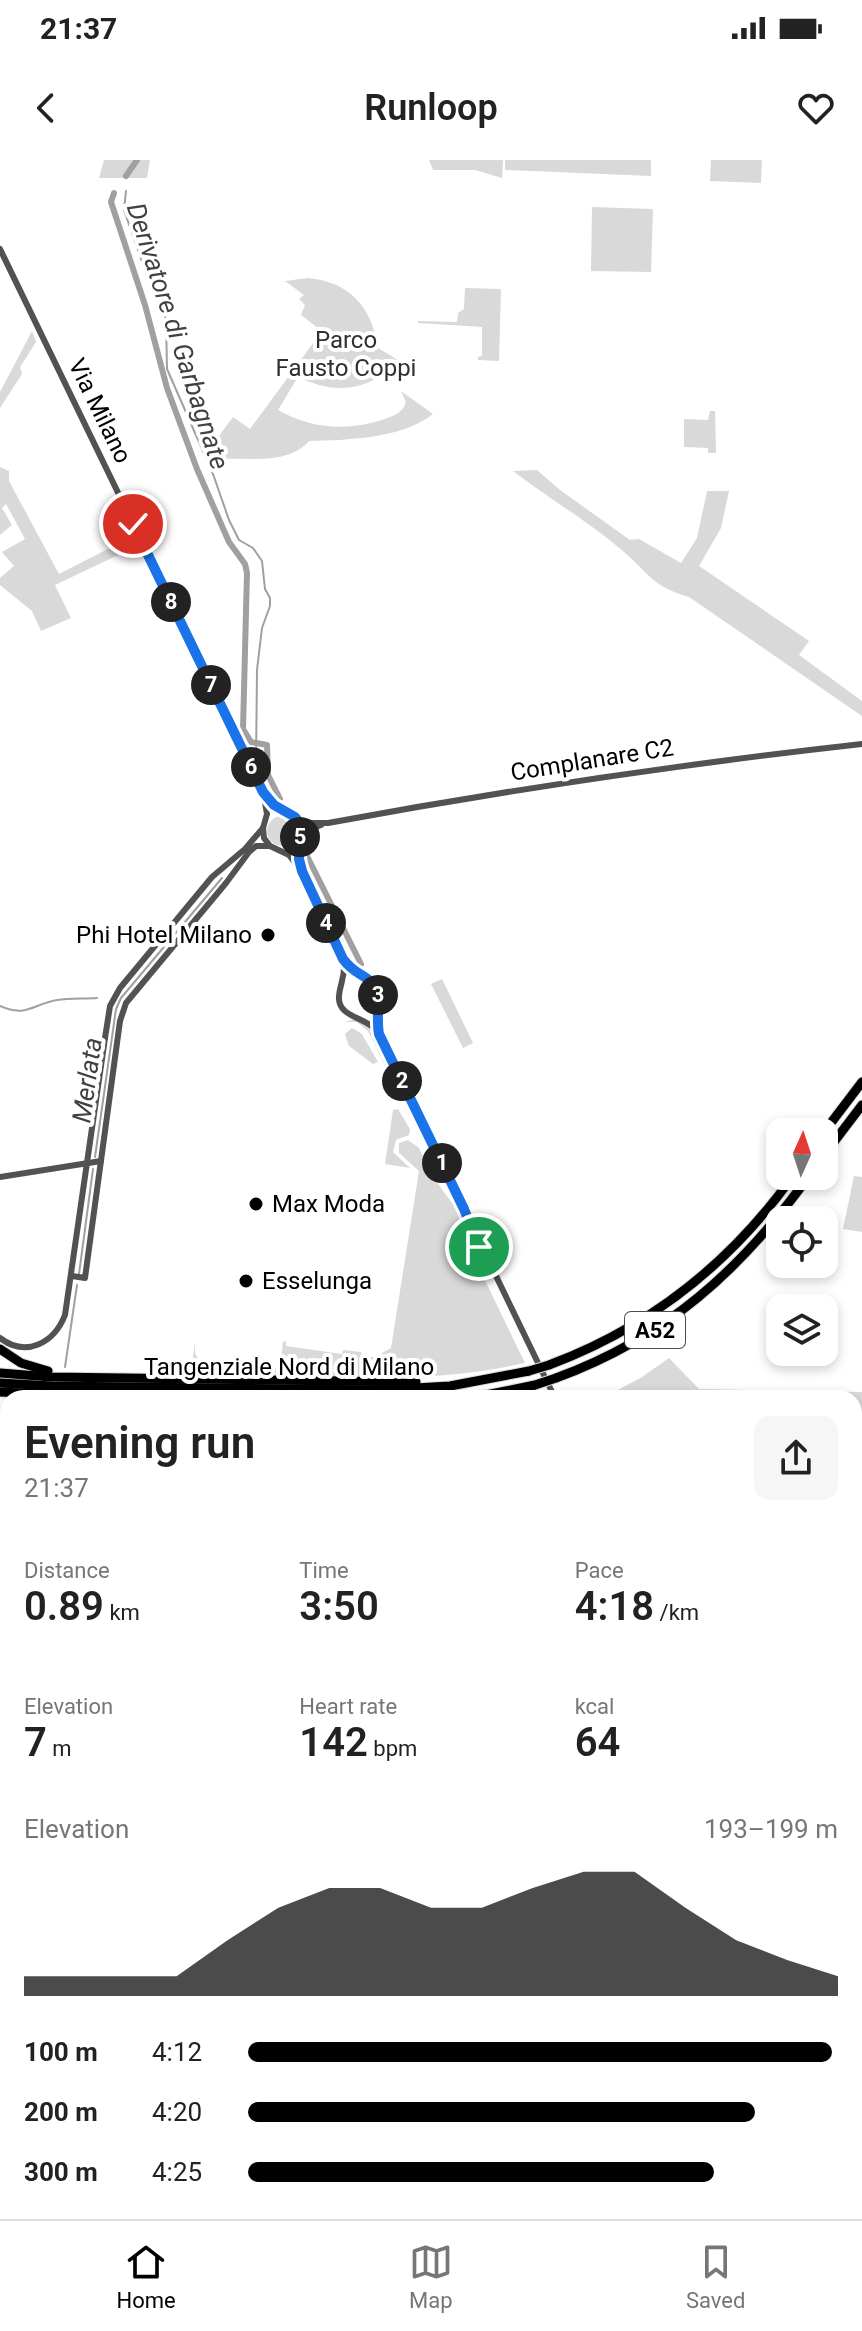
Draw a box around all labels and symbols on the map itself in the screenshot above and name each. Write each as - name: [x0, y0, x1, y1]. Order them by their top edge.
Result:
- water label: Derivatore di Garbagnate: [121, 199, 235, 473]
- park label: Parco Fausto Coppi: [276, 326, 416, 382]
- street label: Via Milano: [63, 354, 137, 468]
- pin: [99, 490, 167, 558]
- pin: 8: [151, 582, 191, 622]
- pin: 7: [191, 665, 231, 705]
- street label: Complanare C2: [508, 733, 676, 787]
- pin: 6: [231, 747, 271, 787]
- pin: 5: [280, 817, 320, 857]
- pin: 4: [306, 903, 346, 943]
- place label: Phi Hotel Milano: [76, 921, 252, 949]
- marker: Phi Hotel Milano: [259, 926, 277, 944]
- pin: 3: [358, 975, 398, 1015]
- water label: Merlata: [66, 1035, 108, 1125]
- pin: 2: [382, 1061, 422, 1101]
- north arrow: [766, 1118, 838, 1190]
- pin: 1: [422, 1143, 462, 1183]
- place label: Max Moda: [272, 1190, 385, 1218]
- marker: Max Moda: [247, 1195, 265, 1213]
- pin: [445, 1213, 513, 1281]
- place label: Esselunga: [262, 1267, 372, 1295]
- marker: Esselunga: [237, 1272, 255, 1290]
- road number: A52: [625, 1312, 685, 1348]
- street label: Tangenziale Nord di Milano: [144, 1353, 434, 1381]

